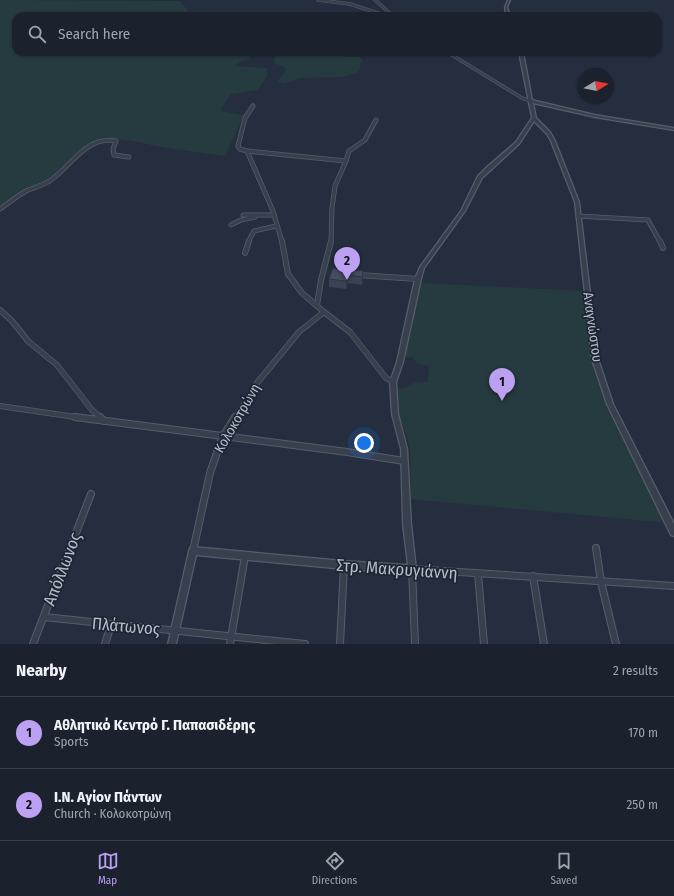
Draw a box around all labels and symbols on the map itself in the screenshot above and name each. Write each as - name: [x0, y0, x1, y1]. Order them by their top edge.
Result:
- north arrow: [578, 68, 614, 104]
- pin: 2: [334, 247, 360, 280]
- street label: Αναγνώστου: [579, 291, 606, 363]
- pin: 1: [489, 368, 515, 401]
- street label: Κολοκοτρώνη: [211, 380, 264, 456]
- your location: [354, 433, 374, 453]
- street label: Απόλλωνος: [39, 530, 86, 609]
- street label: Στρ. Μακρυγιάννη: [336, 555, 458, 584]
- street label: Πλάτωνος: [91, 613, 161, 640]

